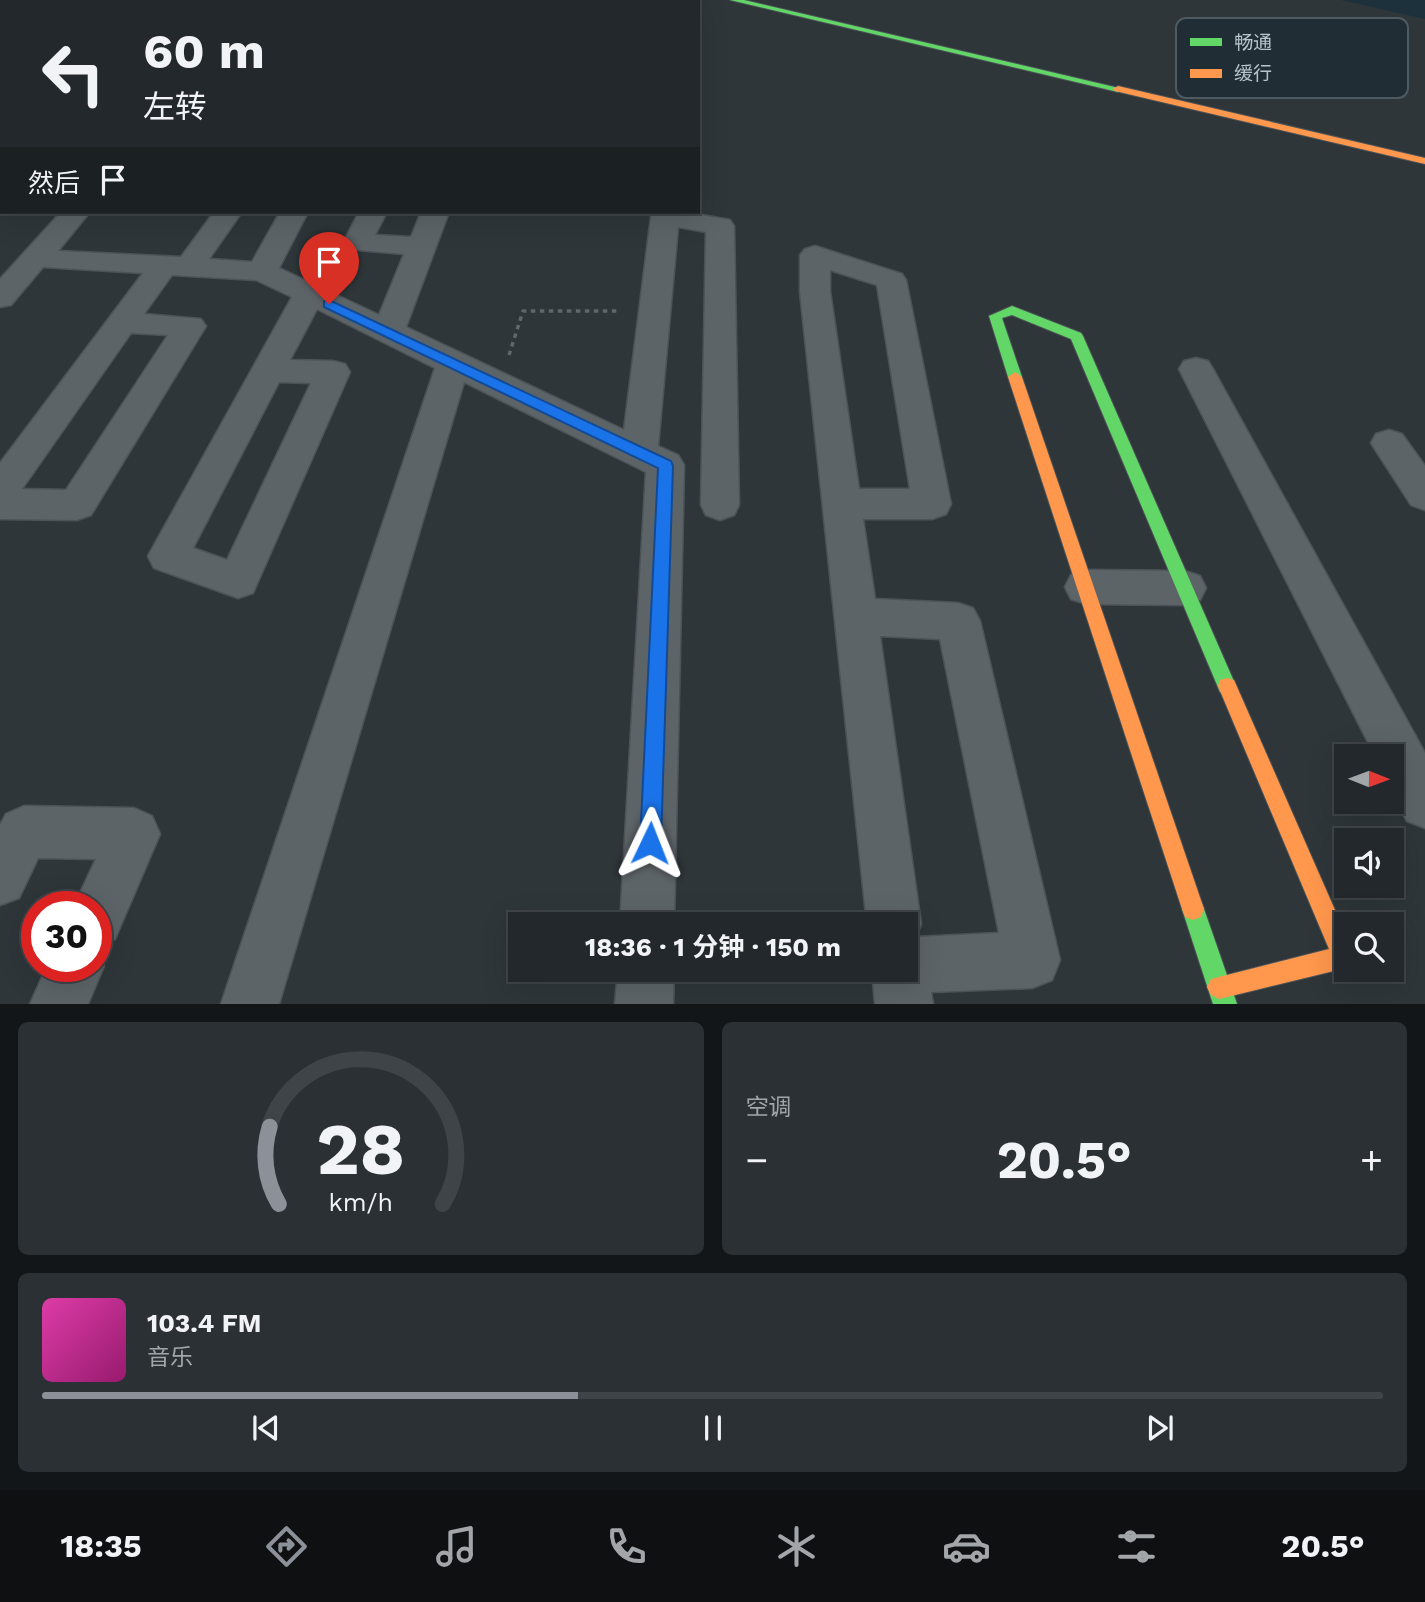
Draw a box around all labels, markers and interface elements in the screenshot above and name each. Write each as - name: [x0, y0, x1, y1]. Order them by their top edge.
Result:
- legend: [1176, 18, 1408, 98]
- text: 60 m: [143, 22, 265, 80]
- icon: left: [28, 28, 119, 119]
- text: 畅通: [1234, 31, 1272, 54]
- text: 缓行: [1234, 62, 1272, 85]
- text: 左转: [143, 88, 207, 126]
- icon: arrive: [94, 161, 132, 199]
- text: 然后: [28, 168, 80, 198]
- pin: [299, 232, 359, 304]
- icon: arrive: [310, 243, 348, 281]
- north arrow: [1334, 744, 1404, 814]
- map controls: [1334, 744, 1404, 982]
- position arrow: [613, 806, 687, 880]
- button: sound: [1334, 828, 1404, 898]
- speed limit sign: 30: [21, 891, 112, 982]
- button: search: [1334, 912, 1404, 982]
- text: 18:36 · 1 分钟 · 150 m: [585, 932, 841, 962]
- text: 空调: [746, 1094, 792, 1121]
- text: 28: [316, 1107, 405, 1193]
- text: 20.5°: [997, 1130, 1132, 1191]
- text: −: [746, 1138, 768, 1182]
- text: +: [1360, 1138, 1383, 1182]
- text: km/h: [329, 1188, 393, 1217]
- text: 103.4 FM: [147, 1308, 261, 1338]
- text: 音乐: [147, 1344, 193, 1371]
- icon: previous: [247, 1409, 285, 1447]
- icon: pause: [694, 1409, 732, 1447]
- icon: next: [1141, 1409, 1179, 1447]
- icon: directions: [262, 1522, 311, 1571]
- icon: music: [432, 1522, 481, 1571]
- icon: phone: [602, 1522, 651, 1571]
- icon: climate: [772, 1522, 821, 1571]
- icon: car: [942, 1522, 991, 1571]
- icon: filters: [1112, 1522, 1161, 1571]
- text: 18:35: [60, 1527, 142, 1565]
- text: 20.5°: [1281, 1527, 1365, 1565]

